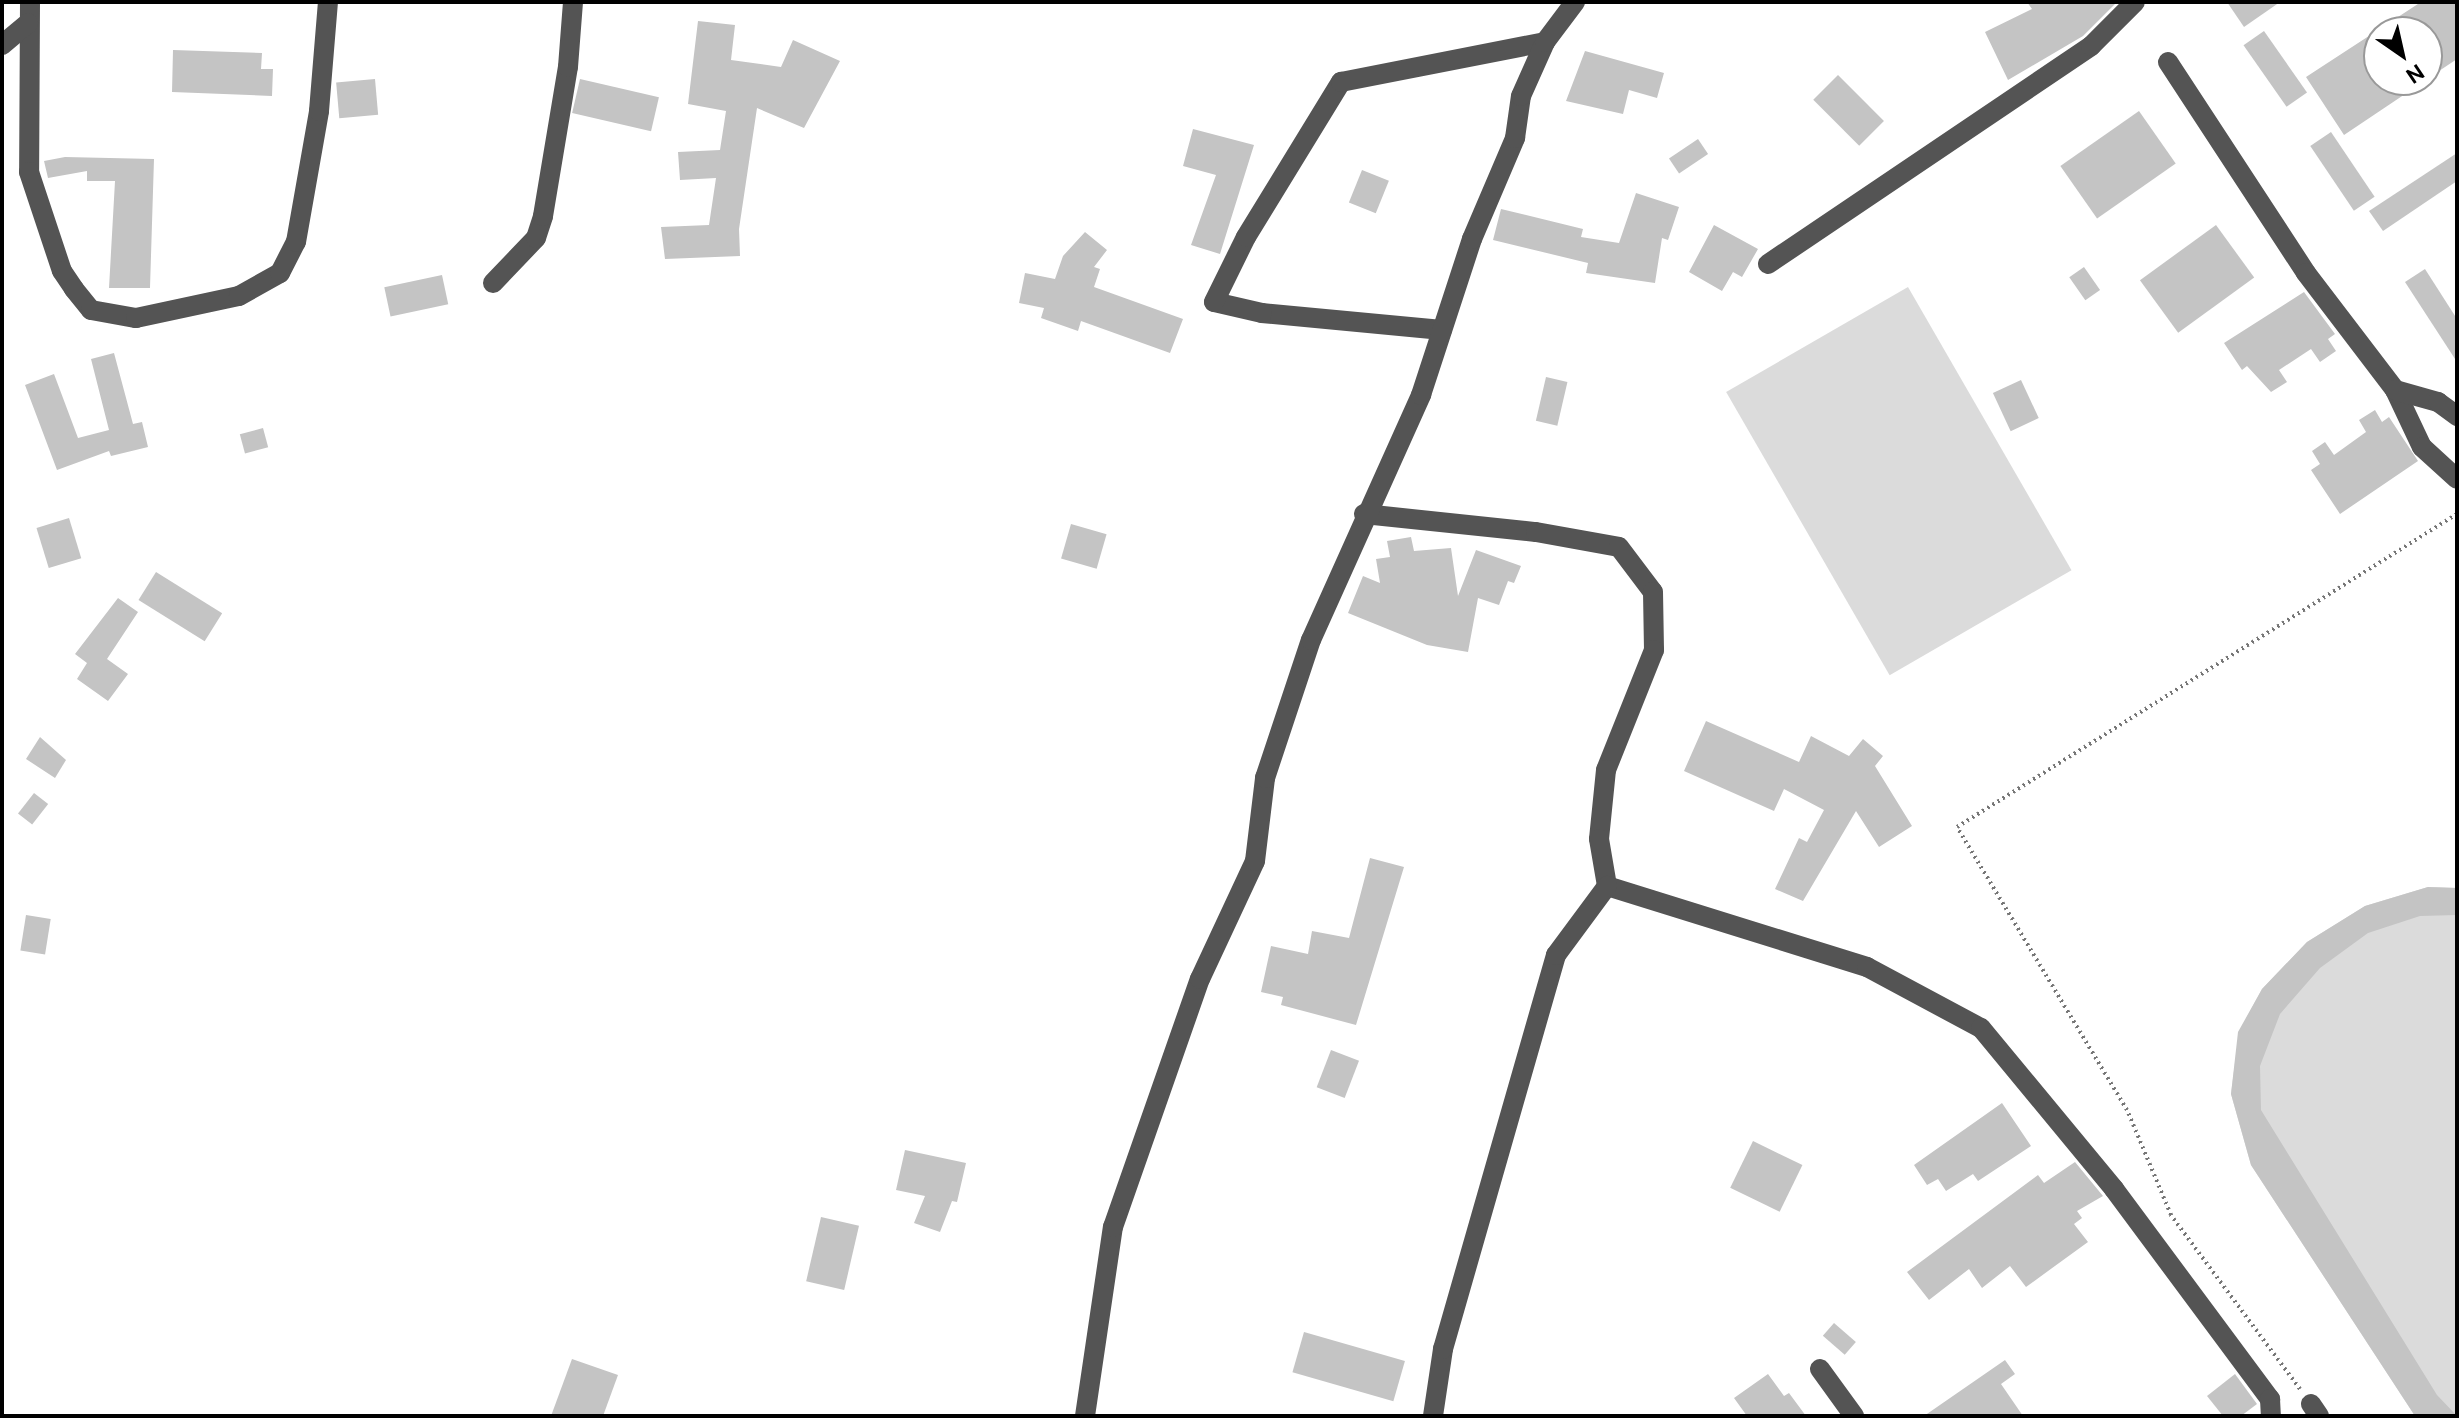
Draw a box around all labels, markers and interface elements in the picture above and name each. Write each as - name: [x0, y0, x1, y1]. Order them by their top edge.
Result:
- north arrow: [2363, 16, 2443, 96]
- text: N: [2402, 60, 2429, 90]

